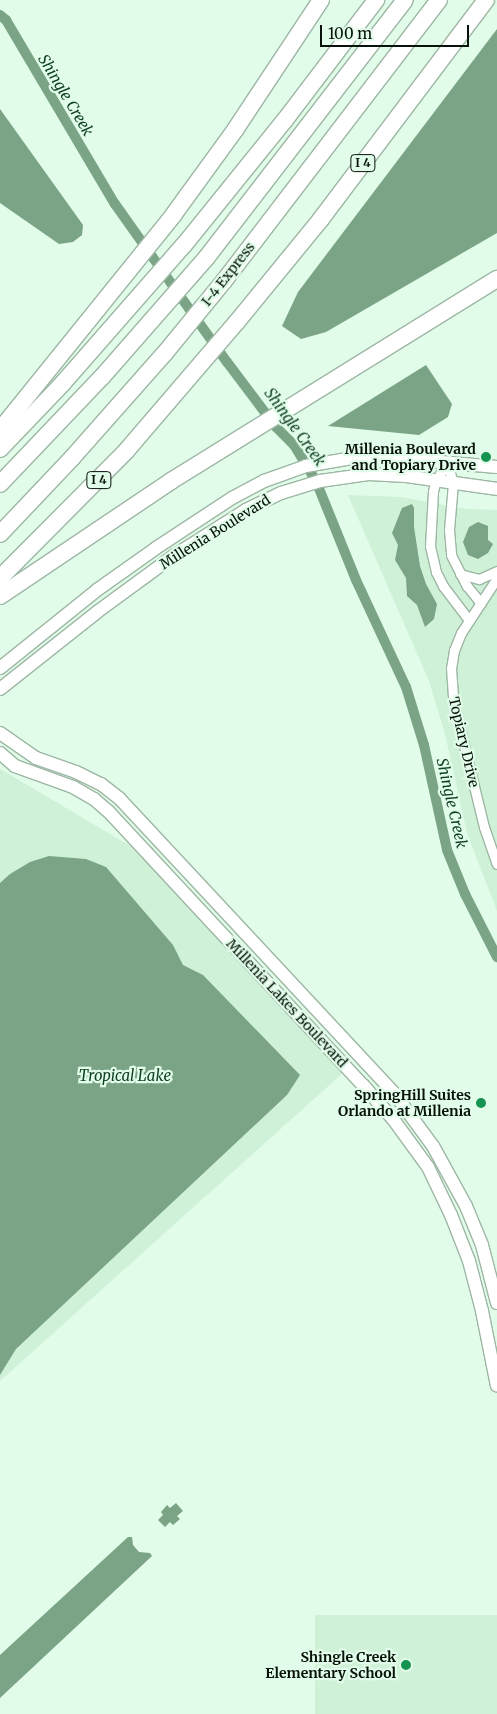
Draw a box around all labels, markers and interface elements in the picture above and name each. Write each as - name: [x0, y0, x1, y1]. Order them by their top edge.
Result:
- scale bar: [322, 15, 471, 47]
- text: 100 m: [328, 24, 372, 43]
- water label: Shingle Creek: [35, 51, 97, 139]
- road number: I 4: [349, 154, 377, 172]
- street label: I-4 Express: [198, 239, 258, 309]
- water label: Shingle Creek: [261, 385, 329, 469]
- place label: Millenia Boulevard and Topiary Drive: [345, 441, 476, 474]
- marker: Millenia Boulevard and Topiary Drive: [480, 451, 492, 463]
- road number: I 4: [85, 470, 113, 490]
- street label: Millenia Boulevard: [157, 491, 273, 573]
- street label: Topiary Drive: [445, 695, 483, 789]
- water label: Shingle Creek: [433, 756, 471, 850]
- street label: Millenia Lakes Boulevard: [223, 935, 351, 1071]
- water label: Tropical Lake: [79, 1067, 171, 1085]
- place label: SpringHill Suites Orlando at Millenia: [338, 1087, 471, 1120]
- marker: SpringHill Suites Orlando at Millenia: [475, 1097, 487, 1109]
- place label: Shingle Creek Elementary School: [265, 1649, 396, 1681]
- marker: Shingle Creek Elementary School: [400, 1659, 412, 1671]

